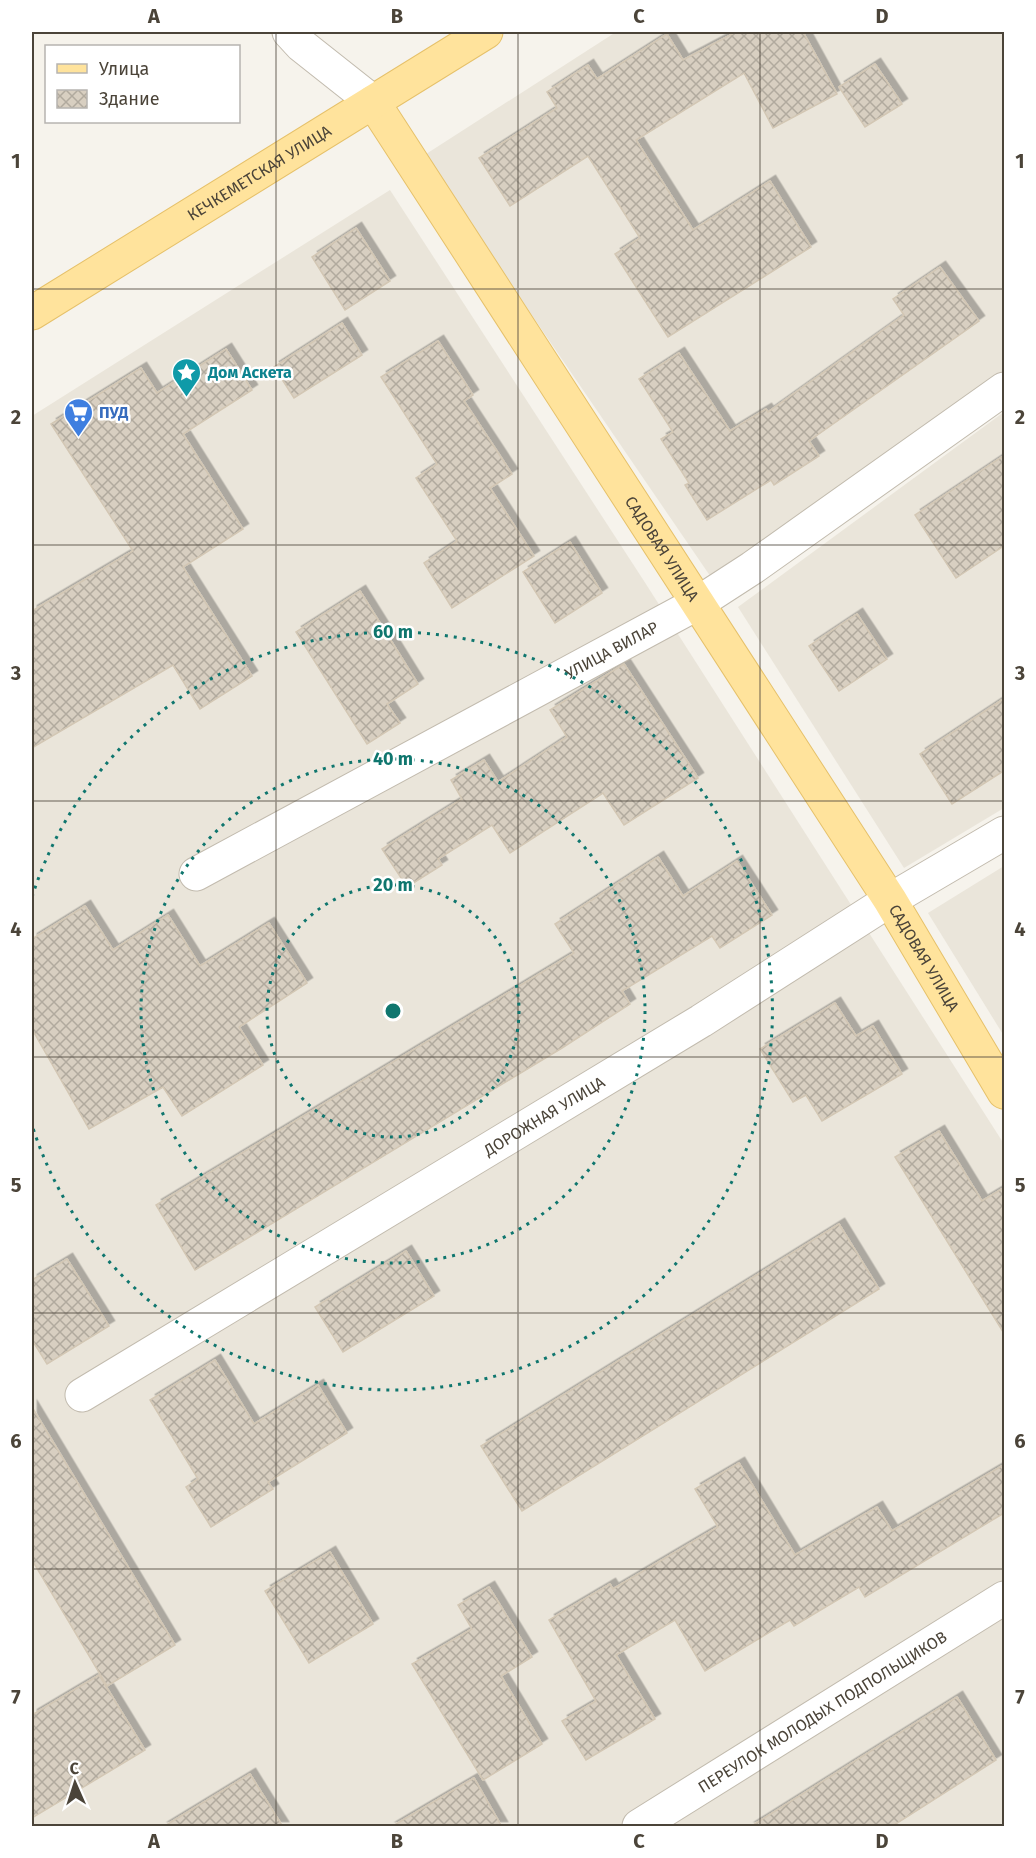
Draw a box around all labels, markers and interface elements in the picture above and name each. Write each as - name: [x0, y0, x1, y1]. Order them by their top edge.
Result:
- text: A: [147, 4, 161, 28]
- text: B: [391, 4, 403, 28]
- text: C: [633, 4, 645, 28]
- text: D: [875, 4, 889, 28]
- legend: [45, 45, 240, 123]
- text: Улица: [99, 58, 149, 80]
- text: Здание: [99, 88, 160, 110]
- street label: КЕЧКЕМЕТСКАЯ УЛИЦА: [184, 121, 335, 225]
- text: 1: [11, 149, 21, 173]
- text: 1: [1015, 149, 1025, 173]
- place icon: Дом Аскета: [171, 356, 203, 398]
- place label: Дом Аскета: [207, 363, 292, 382]
- supermarket icon: ПУД: [62, 396, 94, 438]
- place label: ПУД: [99, 403, 128, 422]
- text: 2: [11, 405, 21, 429]
- text: 2: [1015, 405, 1025, 429]
- street label: САДОВАЯ УЛИЦА: [621, 493, 703, 606]
- street label: УЛИЦА ВИЛАР: [562, 617, 662, 683]
- text: 60 m: [373, 621, 413, 643]
- text: 3: [10, 661, 21, 685]
- text: 3: [1014, 661, 1025, 685]
- text: 40 m: [373, 748, 413, 770]
- text: 20 m: [373, 874, 413, 896]
- street label: САДОВАЯ УЛИЦА: [885, 901, 963, 1016]
- text: 4: [10, 917, 22, 941]
- text: 4: [1014, 917, 1026, 941]
- centre of rings: [383, 1001, 403, 1021]
- street label: ДОРОЖНАЯ УЛИЦА: [480, 1072, 609, 1160]
- text: 5: [11, 1173, 22, 1197]
- text: 5: [1015, 1173, 1026, 1197]
- text: 6: [10, 1429, 22, 1453]
- text: 6: [1014, 1429, 1026, 1453]
- street label: ПЕРЕУЛОК МОЛОДЫХ ПОДПОЛЬЩИКОВ: [695, 1627, 951, 1797]
- text: 7: [11, 1685, 21, 1709]
- text: 7: [1015, 1685, 1025, 1709]
- north arrow: [45, 1753, 105, 1813]
- text: С: [69, 1759, 80, 1778]
- text: A: [147, 1829, 161, 1853]
- text: B: [391, 1829, 403, 1853]
- text: C: [633, 1829, 645, 1853]
- text: D: [875, 1829, 889, 1853]

